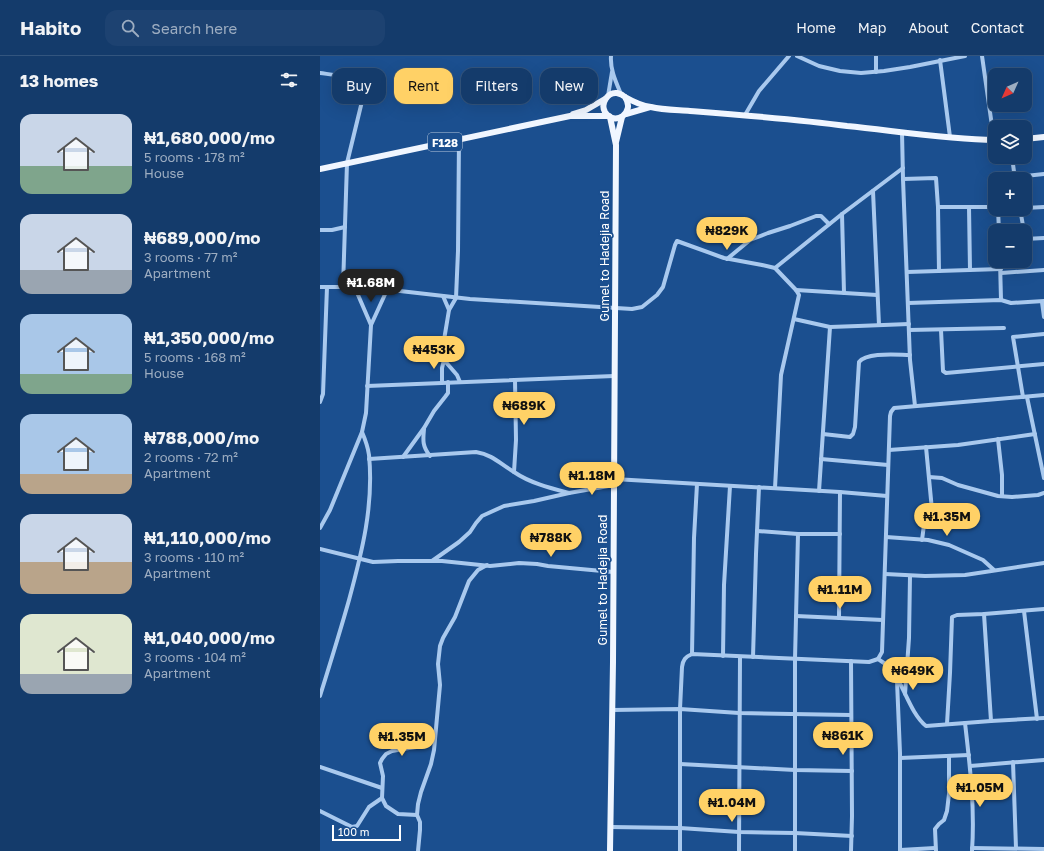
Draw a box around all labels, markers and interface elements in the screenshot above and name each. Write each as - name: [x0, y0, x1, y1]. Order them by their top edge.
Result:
- search box: [105, 10, 385, 46]
- text: Habito: [20, 16, 81, 39]
- icon: search: [119, 17, 141, 39]
- text: Search here: [151, 19, 237, 37]
- text: Home: [796, 19, 836, 36]
- text: Map: [858, 19, 886, 36]
- text: About: [908, 19, 949, 36]
- text: Contact: [971, 19, 1024, 36]
- chip: Buy: [332, 68, 386, 104]
- chip: Rent: [394, 68, 453, 104]
- chip: Filters: [461, 68, 532, 104]
- chip: New: [540, 68, 598, 104]
- north arrow: [988, 68, 1032, 112]
- map controls: [988, 68, 1032, 268]
- icon: filters: [278, 69, 300, 91]
- text: 13 homes: [20, 70, 98, 91]
- button: layers: [988, 120, 1032, 164]
- text: ₦1,680,000/mo: [144, 127, 275, 148]
- icon: home: [52, 130, 100, 178]
- road number: F128: [428, 133, 462, 151]
- text: 5 rooms · 178 m²: [144, 149, 245, 165]
- text: House: [144, 165, 184, 181]
- button: +: [988, 172, 1032, 216]
- street label: Gumel to Hadejia Road: [597, 191, 612, 322]
- pin: ₦829K: [699, 217, 755, 251]
- text: ₦829K: [705, 222, 749, 238]
- button: −: [988, 224, 1032, 268]
- text: ₦689,000/mo: [144, 227, 261, 248]
- icon: home: [52, 230, 100, 278]
- text: 3 rooms · 77 m²: [144, 249, 237, 265]
- text: Apartment: [144, 265, 211, 281]
- pin: ₦1.68M: [338, 269, 404, 303]
- text: ₦1.68M: [347, 274, 395, 290]
- text: ₦1,350,000/mo: [144, 327, 274, 348]
- icon: home: [52, 330, 100, 378]
- pin: ₦453K: [406, 336, 462, 370]
- text: ₦453K: [413, 341, 455, 357]
- text: 5 rooms · 168 m²: [144, 349, 246, 365]
- text: House: [144, 365, 184, 381]
- pin: ₦689K: [496, 392, 552, 426]
- text: ₦689K: [502, 397, 546, 413]
- text: ₦788,000/mo: [144, 427, 259, 448]
- icon: home: [52, 430, 100, 478]
- text: 2 rooms · 72 m²: [144, 449, 238, 465]
- pin: ₦1.18M: [559, 462, 625, 496]
- text: Apartment: [144, 465, 211, 481]
- text: ₦1.18M: [569, 467, 615, 483]
- pin: ₦1.35M: [914, 503, 980, 537]
- text: ₦1.35M: [923, 508, 971, 524]
- street label: Gumel to Hadejia Road: [595, 515, 610, 646]
- pin: ₦788K: [523, 524, 579, 558]
- text: ₦1,110,000/mo: [144, 527, 271, 548]
- text: ₦788K: [530, 529, 572, 545]
- icon: home: [52, 530, 100, 578]
- text: 3 rooms · 110 m²: [144, 549, 244, 565]
- text: Apartment: [144, 565, 211, 581]
- pin: ₦1.11M: [807, 576, 873, 610]
- text: ₦1.11M: [817, 581, 863, 597]
- text: ₦1,040,000/mo: [144, 627, 275, 648]
- icon: home: [52, 630, 100, 678]
- text: 3 rooms · 104 m²: [144, 649, 246, 665]
- pin: ₦649K: [885, 657, 941, 691]
- text: ₦649K: [891, 662, 935, 678]
- text: Apartment: [144, 665, 211, 681]
- pin: ₦861K: [815, 722, 871, 756]
- pin: ₦1.35M: [369, 723, 435, 757]
- text: ₦861K: [822, 727, 864, 743]
- text: ₦1.35M: [378, 728, 426, 744]
- pin: ₦1.05M: [947, 774, 1013, 808]
- text: ₦1.05M: [956, 779, 1004, 795]
- pin: ₦1.04M: [699, 789, 765, 823]
- text: ₦1.04M: [708, 794, 756, 810]
- scale bar: [332, 823, 401, 842]
- text: 100 m: [338, 825, 369, 838]

